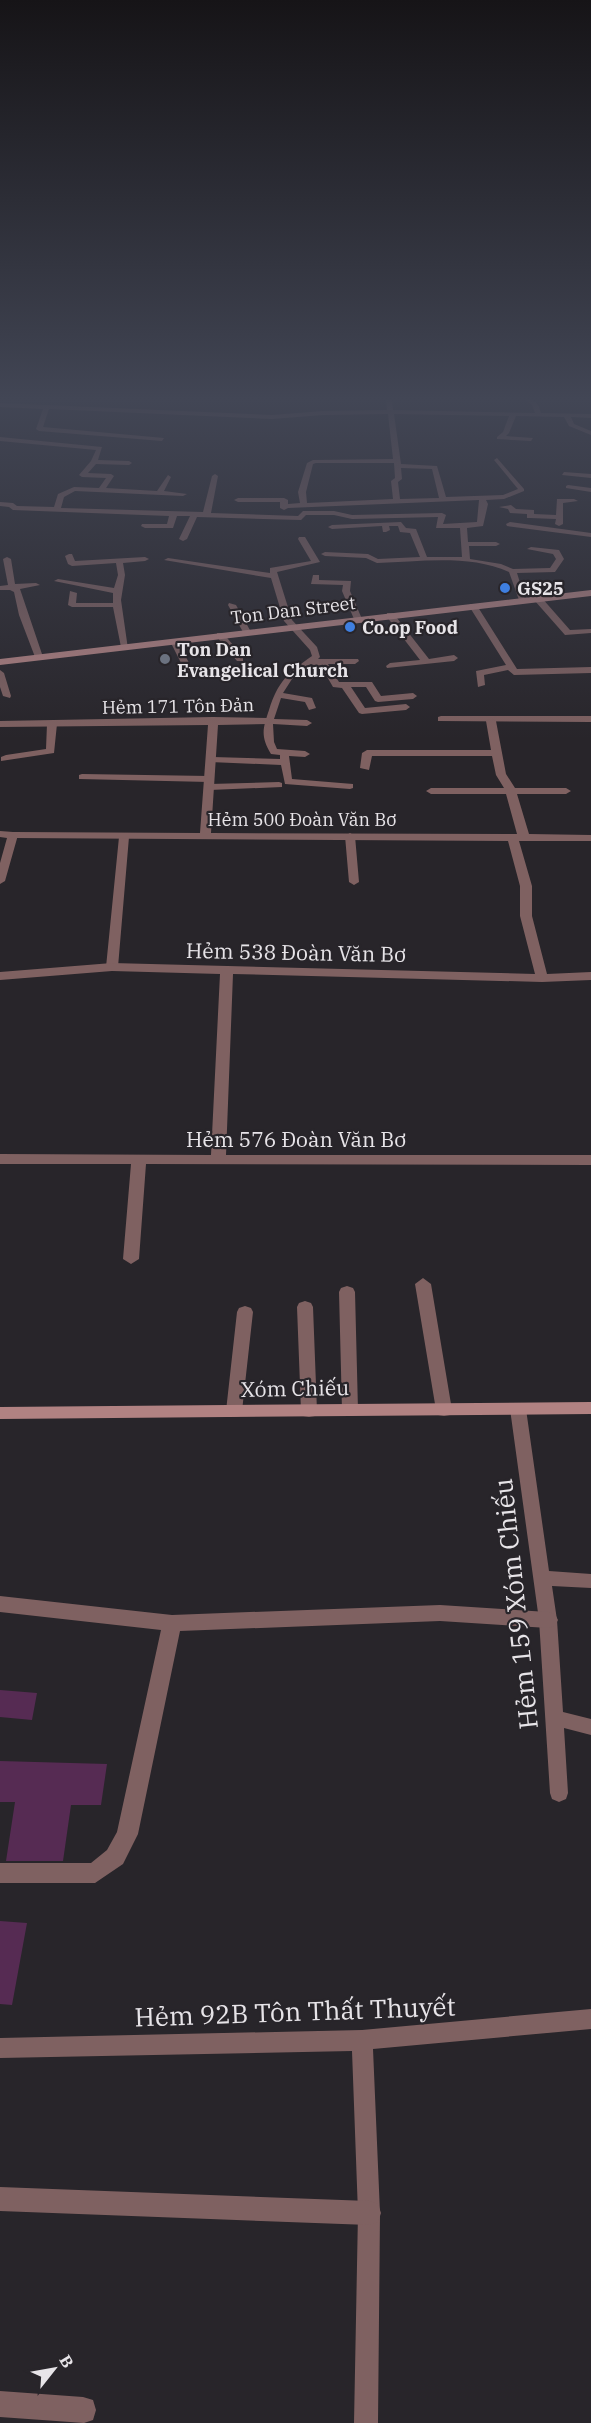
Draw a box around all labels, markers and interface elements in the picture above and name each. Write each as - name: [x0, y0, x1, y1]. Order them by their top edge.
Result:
- place label: GS25: [517, 577, 564, 600]
- marker: GS25: [498, 581, 512, 595]
- street label: Ton Dan Street: [229, 591, 357, 629]
- place label: Co.op Food: [362, 616, 458, 639]
- marker: Co.op Food: [343, 620, 357, 634]
- place label: Ton Dan Evangelical Church: [177, 638, 349, 682]
- marker: Ton Dan Evangelical Church: [158, 652, 172, 666]
- street label: Hẻm 171 Tôn Đản: [102, 693, 254, 719]
- street label: Hẻm 500 Đoàn Văn Bơ: [208, 808, 396, 831]
- street label: Hẻm 538 Đoàn Văn Bơ: [186, 936, 406, 968]
- street label: Hẻm 576 Đoàn Văn Bơ: [186, 1125, 406, 1153]
- street label: Xóm Chiếu: [241, 1373, 349, 1403]
- street label: Hẻm 159 Xóm Chiếu: [485, 1477, 545, 1731]
- street label: Hẻm 92B Tôn Thất Thuyết: [134, 1988, 456, 2034]
- north arrow: [24, 2339, 84, 2399]
- text: B: [55, 2351, 78, 2371]

